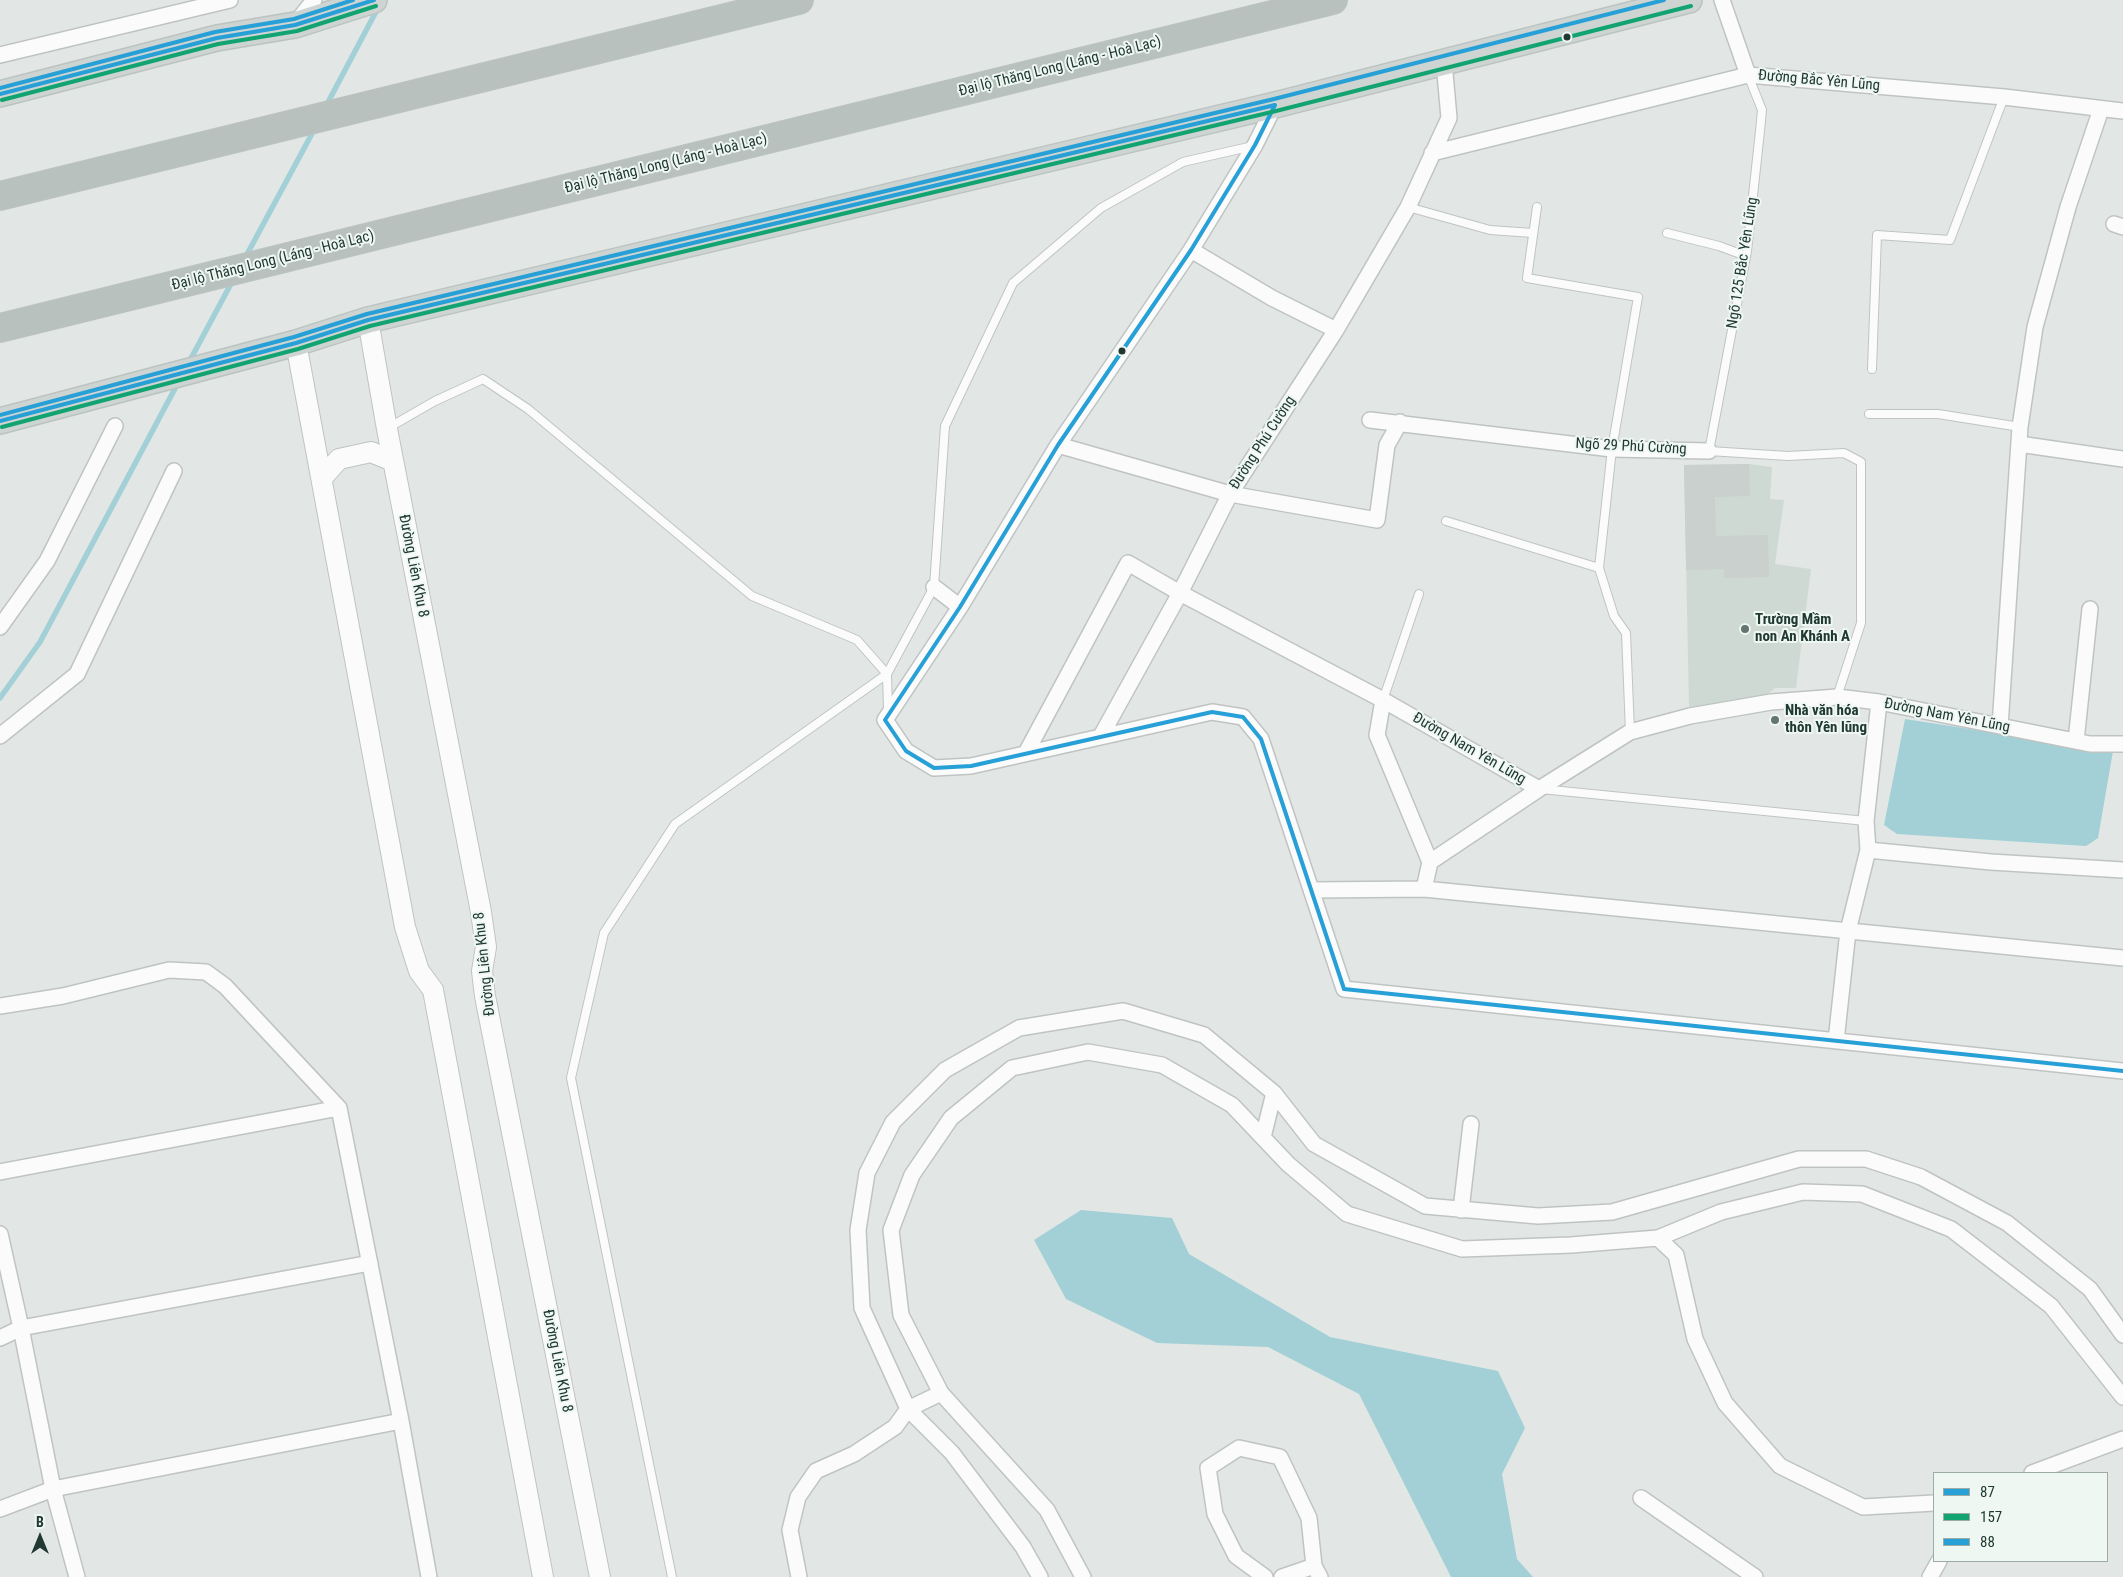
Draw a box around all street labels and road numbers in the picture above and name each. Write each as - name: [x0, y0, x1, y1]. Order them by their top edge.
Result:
- street label: Đại lộ Thăng Long (Láng - Hoà Lạc): [957, 33, 1163, 101]
- street label: Đường Bắc Yên Lũng: [1757, 67, 1881, 95]
- street label: Đại lộ Thăng Long (Láng - Hoà Lạc): [563, 130, 769, 198]
- street label: Ngõ 125 Bắc Yên Lũng: [1724, 196, 1762, 330]
- street label: Đại lộ Thăng Long (Láng - Hoà Lạc): [170, 227, 376, 295]
- street label: Đường Phú Cường: [1226, 393, 1300, 493]
- street label: Ngõ 29 Phú Cường: [1575, 435, 1687, 459]
- street label: Đường Liên Khu 8: [394, 513, 432, 619]
- street label: Đường Nam Yên Lũng: [1883, 695, 2011, 737]
- street label: Đường Nam Yên Lũng: [1409, 709, 1529, 789]
- street label: Đường Liên Khu 8: [471, 911, 499, 1017]
- street label: Đường Liên Khu 8: [538, 1308, 576, 1414]

